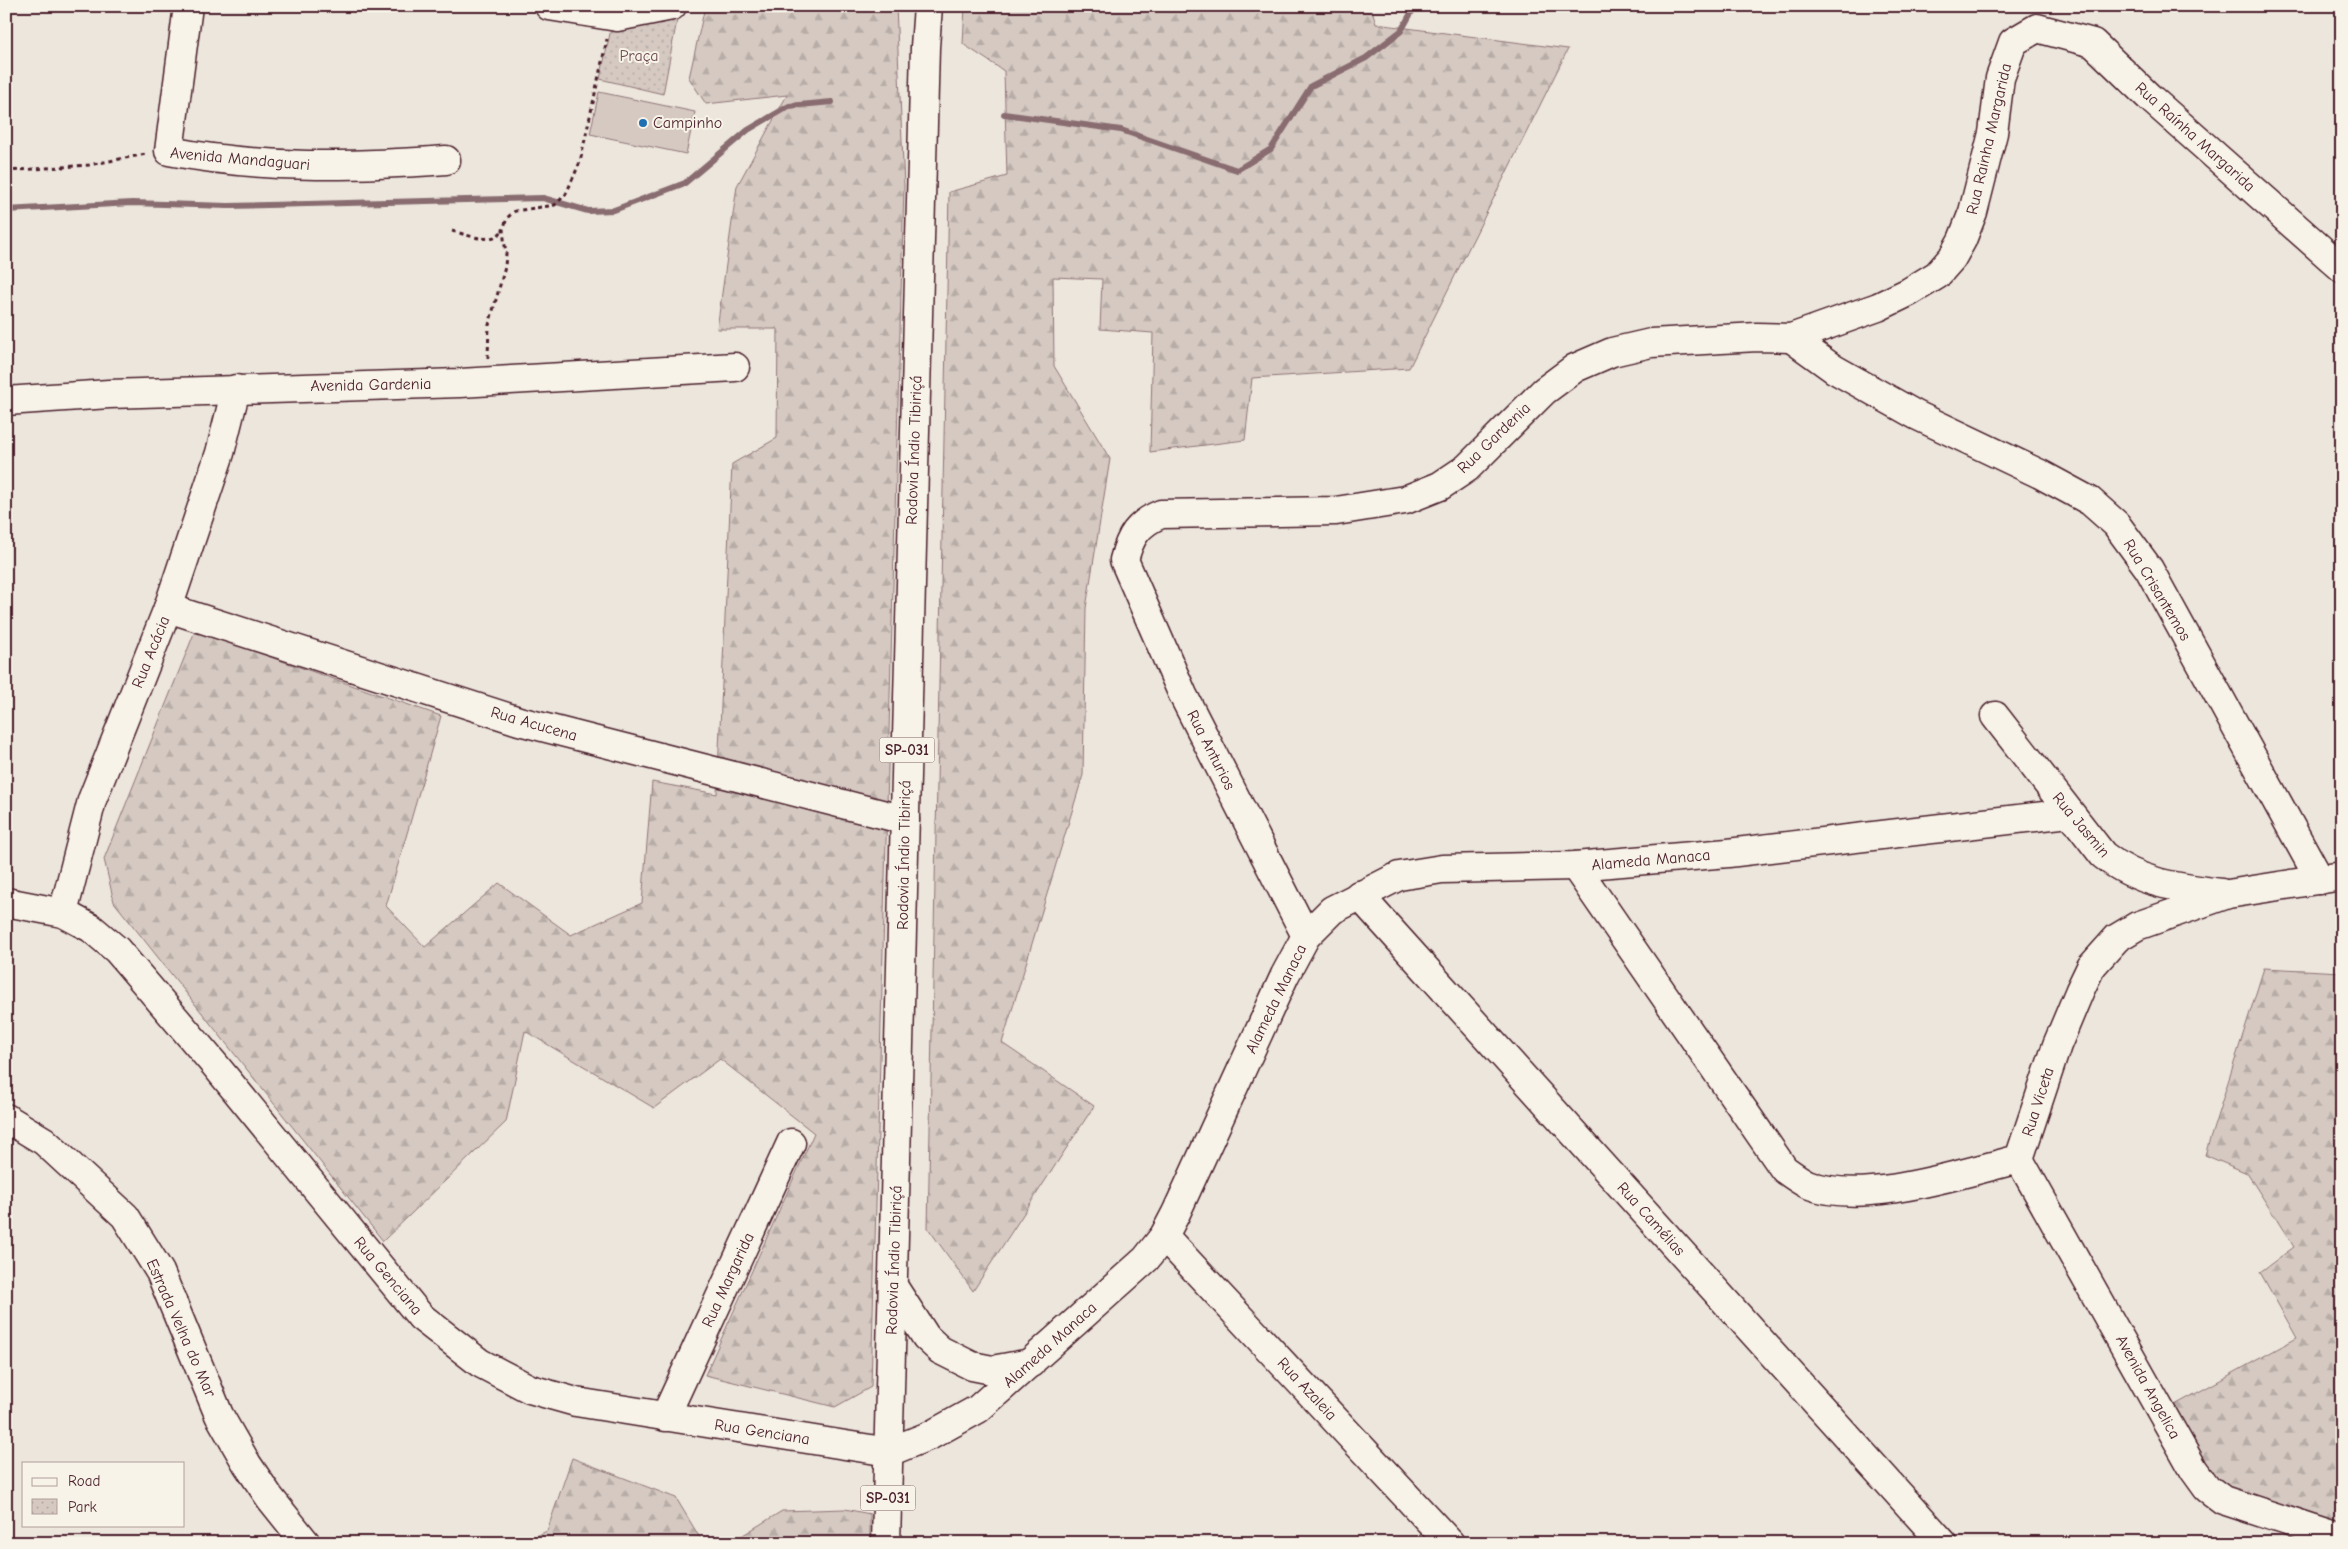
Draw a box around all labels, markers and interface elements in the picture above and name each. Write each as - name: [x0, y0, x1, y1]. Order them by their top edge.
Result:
- park label: Praça: [619, 47, 659, 65]
- street label: Rua Rainha Margarida: [1963, 62, 2015, 216]
- street label: Rua Raínha Margarida: [2132, 79, 2258, 195]
- place label: Campinho: [653, 114, 722, 132]
- marker: Campinho: [637, 117, 649, 129]
- street label: Avenida Mandaguari: [169, 144, 311, 174]
- street label: Avenida Gardenia: [310, 375, 432, 395]
- street label: Rodovia Índio Tibiriçá: [901, 375, 926, 525]
- street label: Rua Gardenia: [1454, 399, 1534, 477]
- street label: Rua Crisantemos: [2120, 536, 2195, 644]
- street label: Rua Acácia: [128, 613, 174, 691]
- street label: Rua Acucena: [489, 703, 579, 745]
- street label: Rua Anturios: [1183, 707, 1239, 793]
- road number: SP-031: [880, 738, 934, 762]
- street label: Rodovia Índio Tibiriçá: [893, 780, 914, 930]
- street label: Rua Jasmin: [2049, 789, 2113, 861]
- street label: Alameda Manaca: [1591, 846, 1711, 874]
- street label: Alameda Manaca: [1242, 942, 1310, 1056]
- street label: Rua Viceta: [2018, 1065, 2058, 1139]
- street label: Rua Camélias: [1613, 1179, 1689, 1260]
- street label: Rodovia Índio Tibiriçá: [881, 1185, 906, 1335]
- street label: Rua Margarida: [698, 1230, 758, 1330]
- street label: Rua Genciana: [350, 1233, 426, 1319]
- street label: Estrada Velha do Mar: [142, 1256, 220, 1400]
- street label: Alameda Manaca: [1000, 1298, 1100, 1392]
- street label: Avenida Angelica: [2112, 1332, 2184, 1442]
- street label: Rua Azaleia: [1274, 1354, 1340, 1424]
- street label: Rua Genciana: [713, 1416, 811, 1448]
- legend: [22, 1462, 185, 1526]
- text: Road: [68, 1472, 100, 1490]
- road number: SP-031: [860, 1486, 916, 1510]
- text: Park: [68, 1498, 97, 1516]

